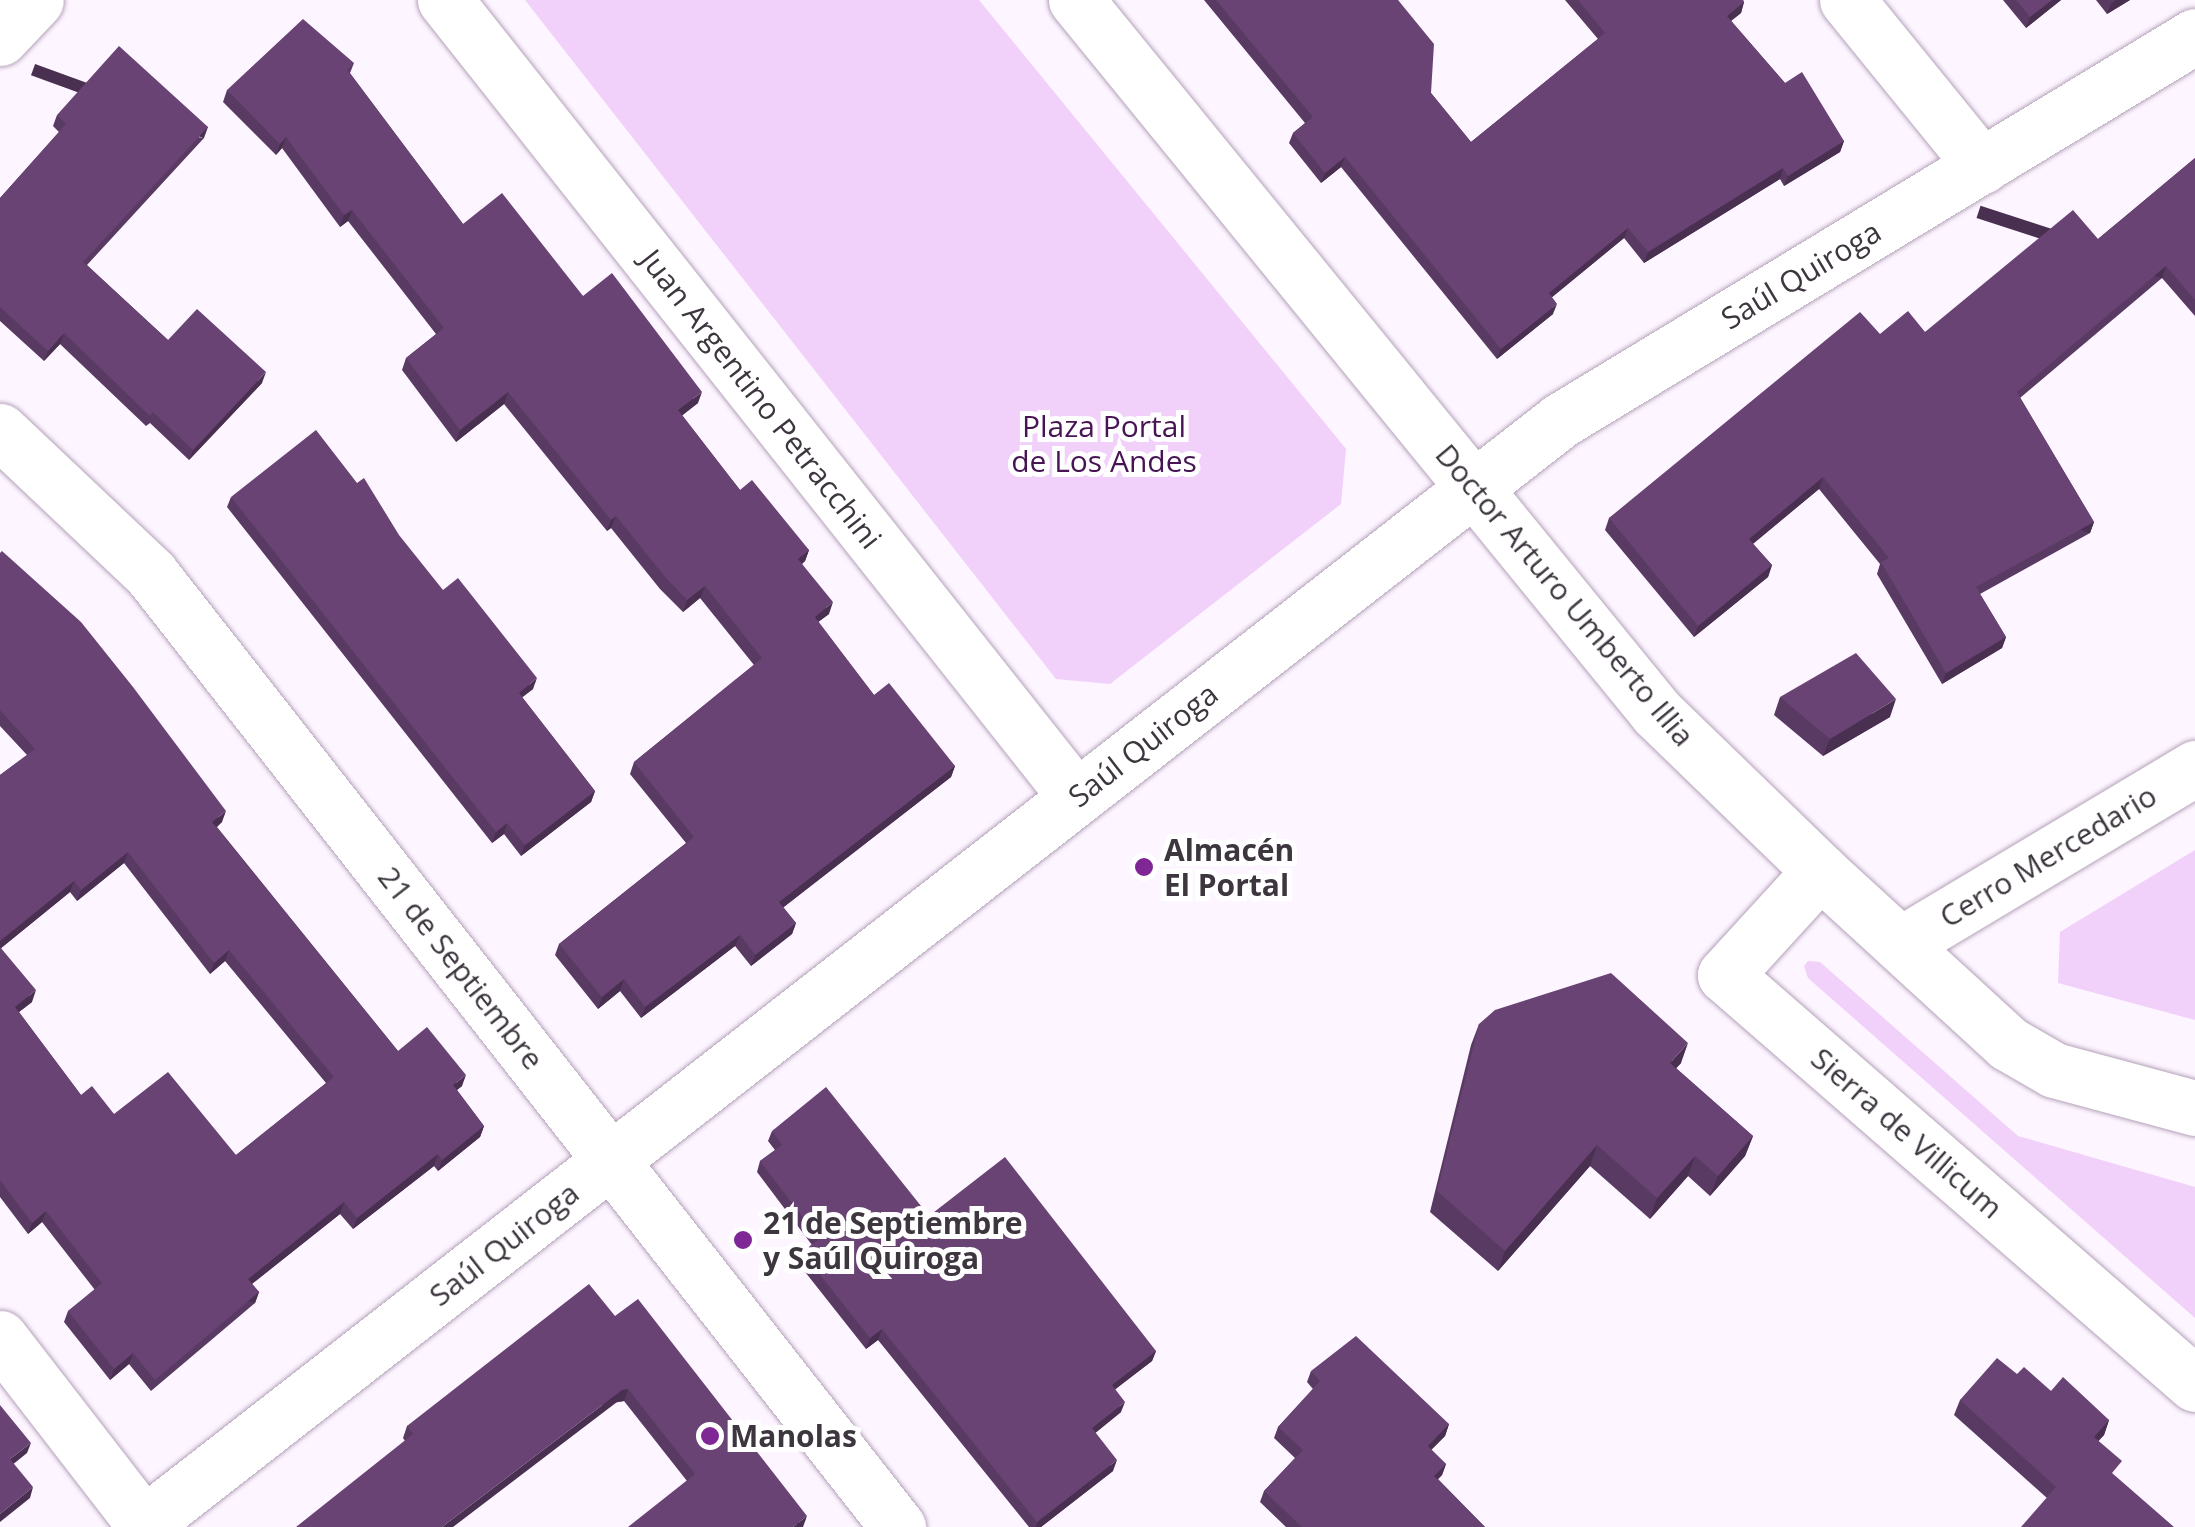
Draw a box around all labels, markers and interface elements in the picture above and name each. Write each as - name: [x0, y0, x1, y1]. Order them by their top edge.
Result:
- street label: Saúl Quiroga: [1715, 213, 1887, 337]
- street label: Juan Argentino Petracchini: [633, 242, 889, 556]
- park label: Plaza Portal de Los Andes: [1011, 408, 1197, 478]
- street label: Doctor Arturo Umberto Illia: [1428, 437, 1702, 753]
- street label: Saúl Quiroga: [1061, 676, 1225, 814]
- street label: Cerro Mercedario: [1933, 777, 2163, 935]
- place label: Almacén El Portal: [1164, 832, 1294, 902]
- marker: Almacén El Portal: [1133, 856, 1155, 878]
- street label: 21 de Septiembre: [371, 860, 551, 1076]
- street label: Sierra de Villicum: [1804, 1040, 2010, 1226]
- street label: Saúl Quiroga: [422, 1175, 586, 1313]
- place label: 21 de Septiembre y Saúl Quiroga: [763, 1205, 1023, 1276]
- marker: 21 de Septiembre y Saúl Quiroga: [732, 1229, 754, 1251]
- place label: Manolas: [730, 1418, 857, 1454]
- marker: Manolas: [699, 1425, 721, 1447]

